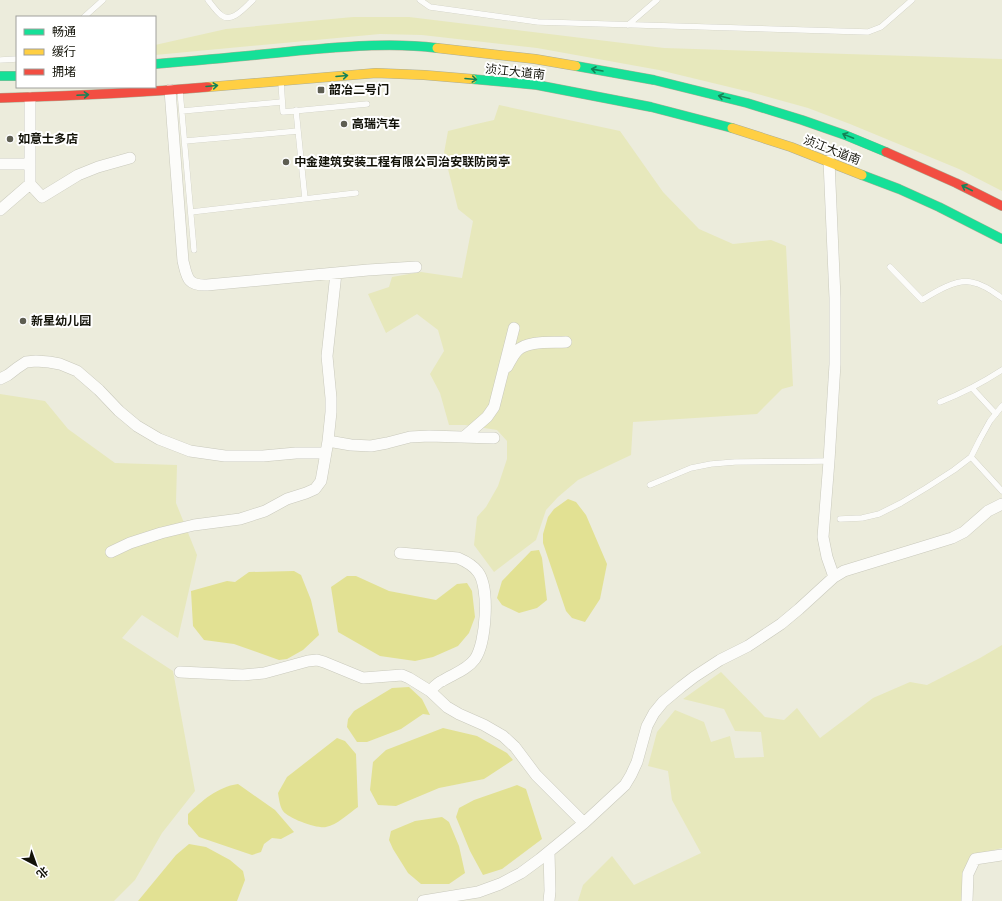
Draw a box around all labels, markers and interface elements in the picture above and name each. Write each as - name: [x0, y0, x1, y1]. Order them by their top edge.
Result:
- legend: [16, 16, 156, 88]
- text: 畅通: [52, 24, 76, 39]
- text: 缓行: [52, 44, 76, 59]
- street label: 浈江大道南: [484, 61, 546, 82]
- text: 拥堵: [52, 64, 76, 79]
- one-way arrow: [591, 66, 604, 74]
- one-way arrow: [335, 72, 348, 79]
- one-way arrow: [464, 75, 477, 83]
- place label: 韶冶二号门: [329, 82, 389, 97]
- one-way arrow: [205, 83, 218, 90]
- marker: 韶冶二号门: [316, 85, 326, 95]
- one-way arrow: [76, 91, 89, 99]
- one-way arrow: [718, 93, 731, 101]
- place label: 高瑞汽车: [352, 116, 400, 131]
- marker: 高瑞汽车: [339, 119, 349, 129]
- place label: 如意士多店: [18, 131, 78, 146]
- street label: 浈江大道南: [801, 132, 863, 167]
- one-way arrow: [843, 132, 855, 139]
- marker: 如意士多店: [5, 134, 15, 144]
- place label: 中金建筑安装工程有限公司治安联防岗亭: [294, 154, 510, 169]
- marker: 中金建筑安装工程有限公司治安联防岗亭: [281, 157, 291, 167]
- one-way arrow: [962, 184, 974, 191]
- place label: 新星幼儿园: [31, 313, 91, 328]
- marker: 新星幼儿园: [18, 316, 28, 326]
- north arrow: [16, 845, 56, 885]
- text: 北: [34, 864, 51, 881]

